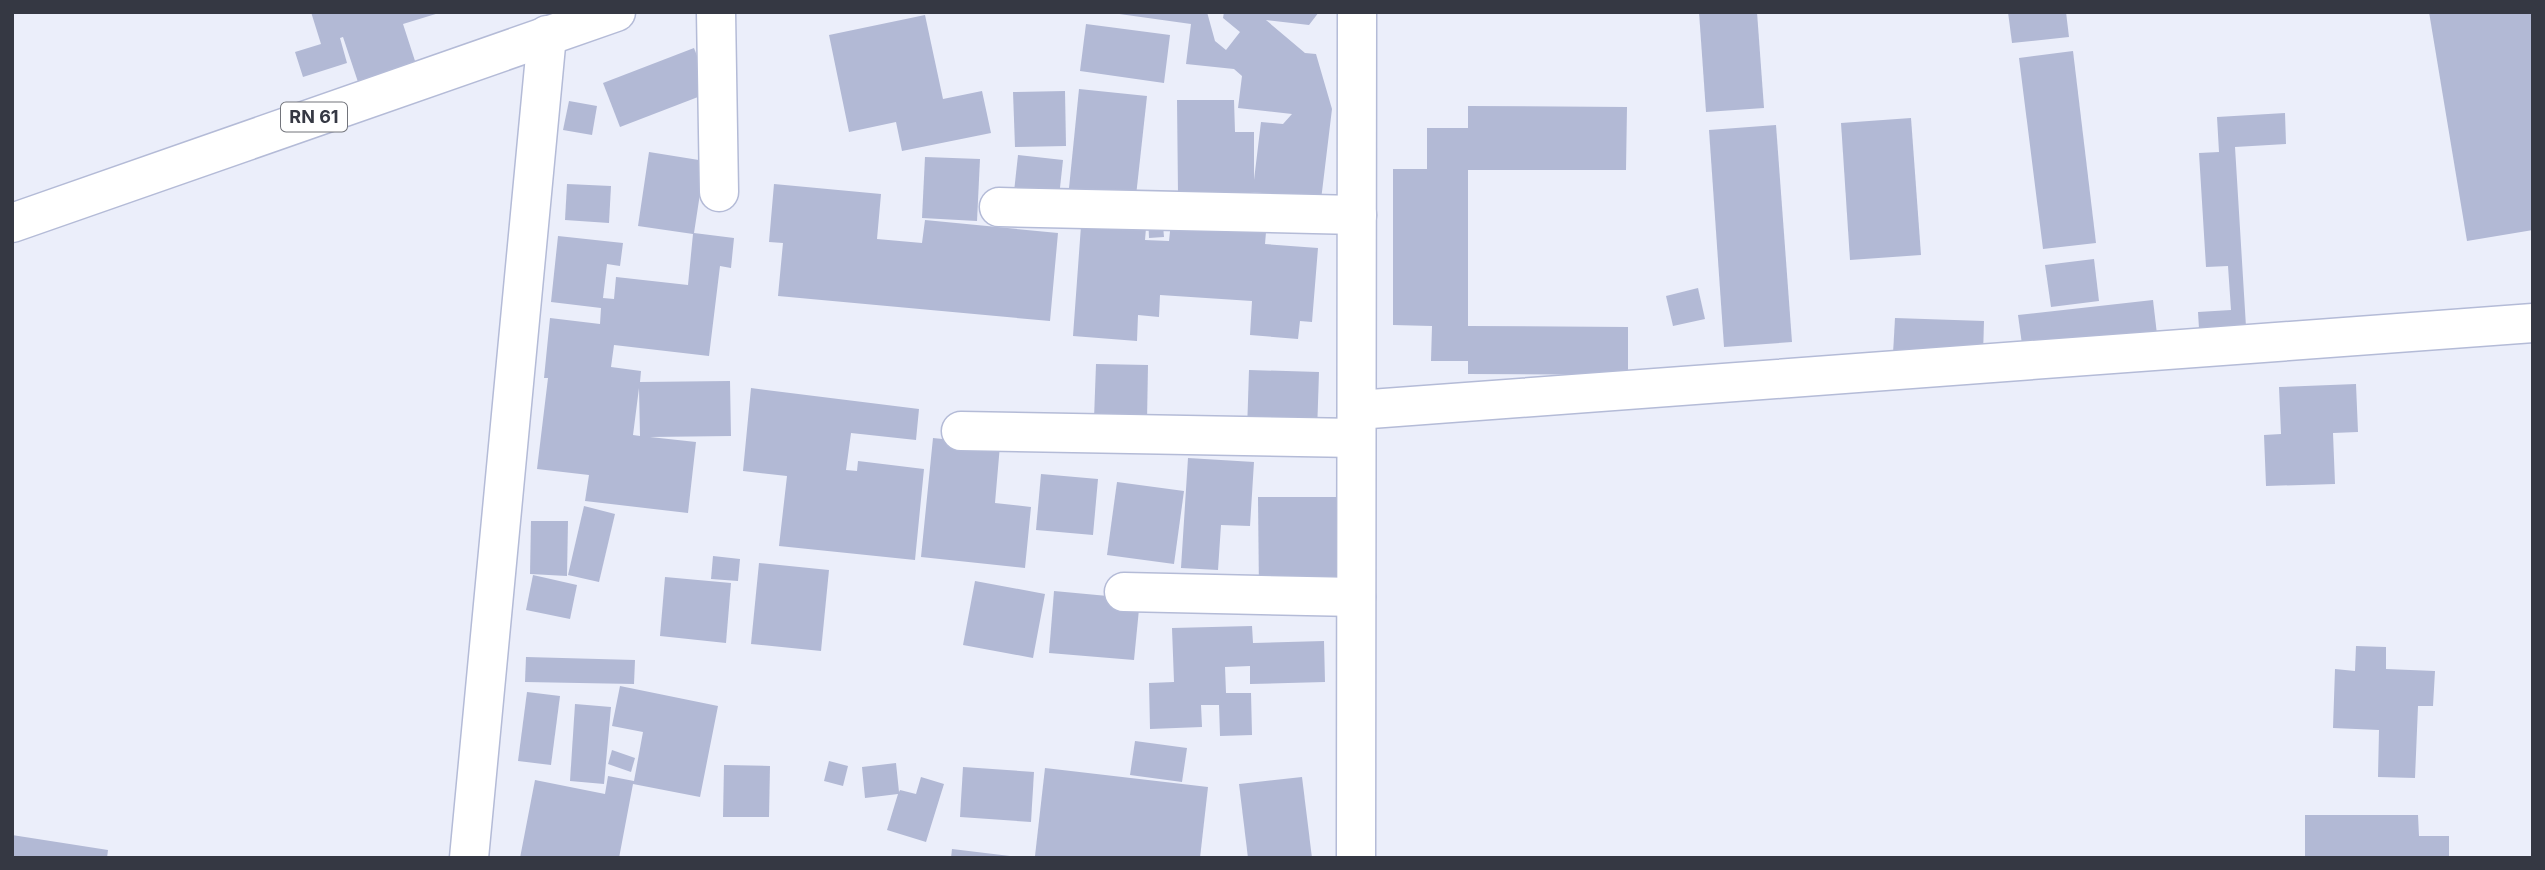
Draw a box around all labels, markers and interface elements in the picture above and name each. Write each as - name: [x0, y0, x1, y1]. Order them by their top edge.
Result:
- road number: RN 61: [281, 103, 347, 132]

